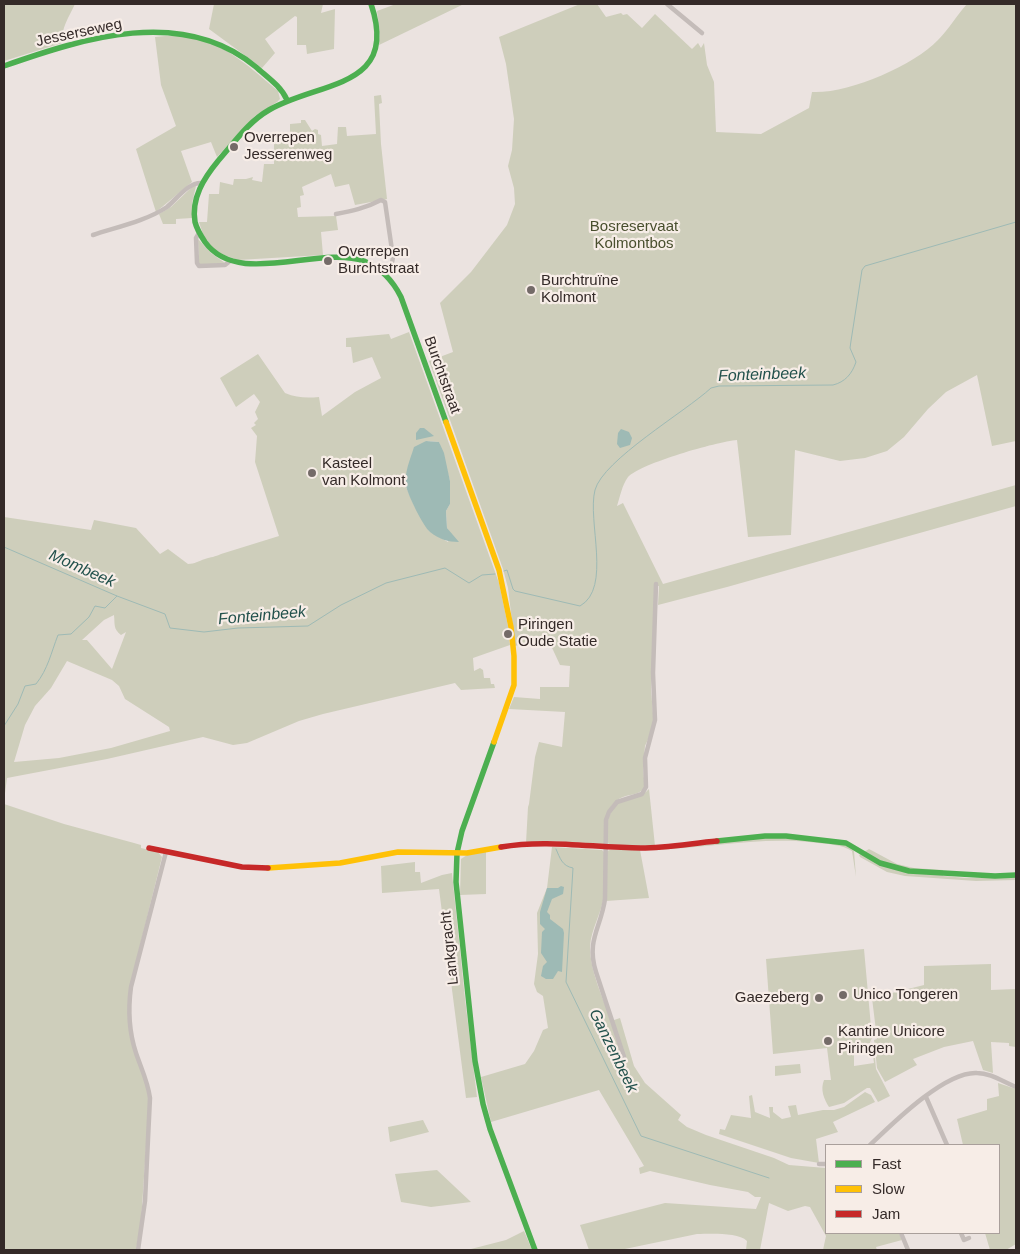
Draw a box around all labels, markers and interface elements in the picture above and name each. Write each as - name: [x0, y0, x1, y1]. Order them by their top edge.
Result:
- street label: Jesserseweg: [34, 15, 124, 51]
- place label: Overrepen Jesserenweg: [244, 129, 332, 164]
- marker: Overrepen Jesserenweg: [228, 141, 240, 153]
- park label: Bosreservaat Kolmontbos: [590, 218, 678, 253]
- place label: Overrepen Burchtstraat: [338, 243, 419, 278]
- marker: Overrepen Burchtstraat: [322, 255, 334, 267]
- place label: Burchtruïne Kolmont: [541, 272, 619, 307]
- marker: Burchtruïne Kolmont: [525, 284, 537, 296]
- street label: Burchtstraat: [420, 334, 464, 416]
- water label: Fonteinbeek: [718, 364, 806, 386]
- place label: Kasteel van Kolmont: [322, 455, 405, 490]
- marker: Kasteel van Kolmont: [306, 467, 318, 479]
- water label: Mombeek: [46, 546, 118, 592]
- water label: Fonteinbeek: [217, 603, 307, 629]
- place label: Piringen Oude Statie: [518, 616, 597, 651]
- marker: Piringen Oude Statie: [502, 628, 514, 640]
- street label: Lankgracht: [437, 910, 463, 986]
- place label: Unico Tongeren: [853, 986, 958, 1004]
- place label: Gaezeberg: [735, 989, 809, 1007]
- marker: Unico Tongeren: [837, 989, 849, 1001]
- marker: Gaezeberg: [813, 992, 825, 1004]
- water label: Ganzenbeek: [584, 1006, 642, 1096]
- place label: Kantine Unicore Piringen: [838, 1023, 945, 1058]
- marker: Kantine Unicore Piringen: [822, 1035, 834, 1047]
- legend: [825, 1144, 1000, 1234]
- text: Fast: [872, 1155, 901, 1172]
- text: Slow: [872, 1180, 905, 1197]
- text: Jam: [872, 1205, 900, 1222]

